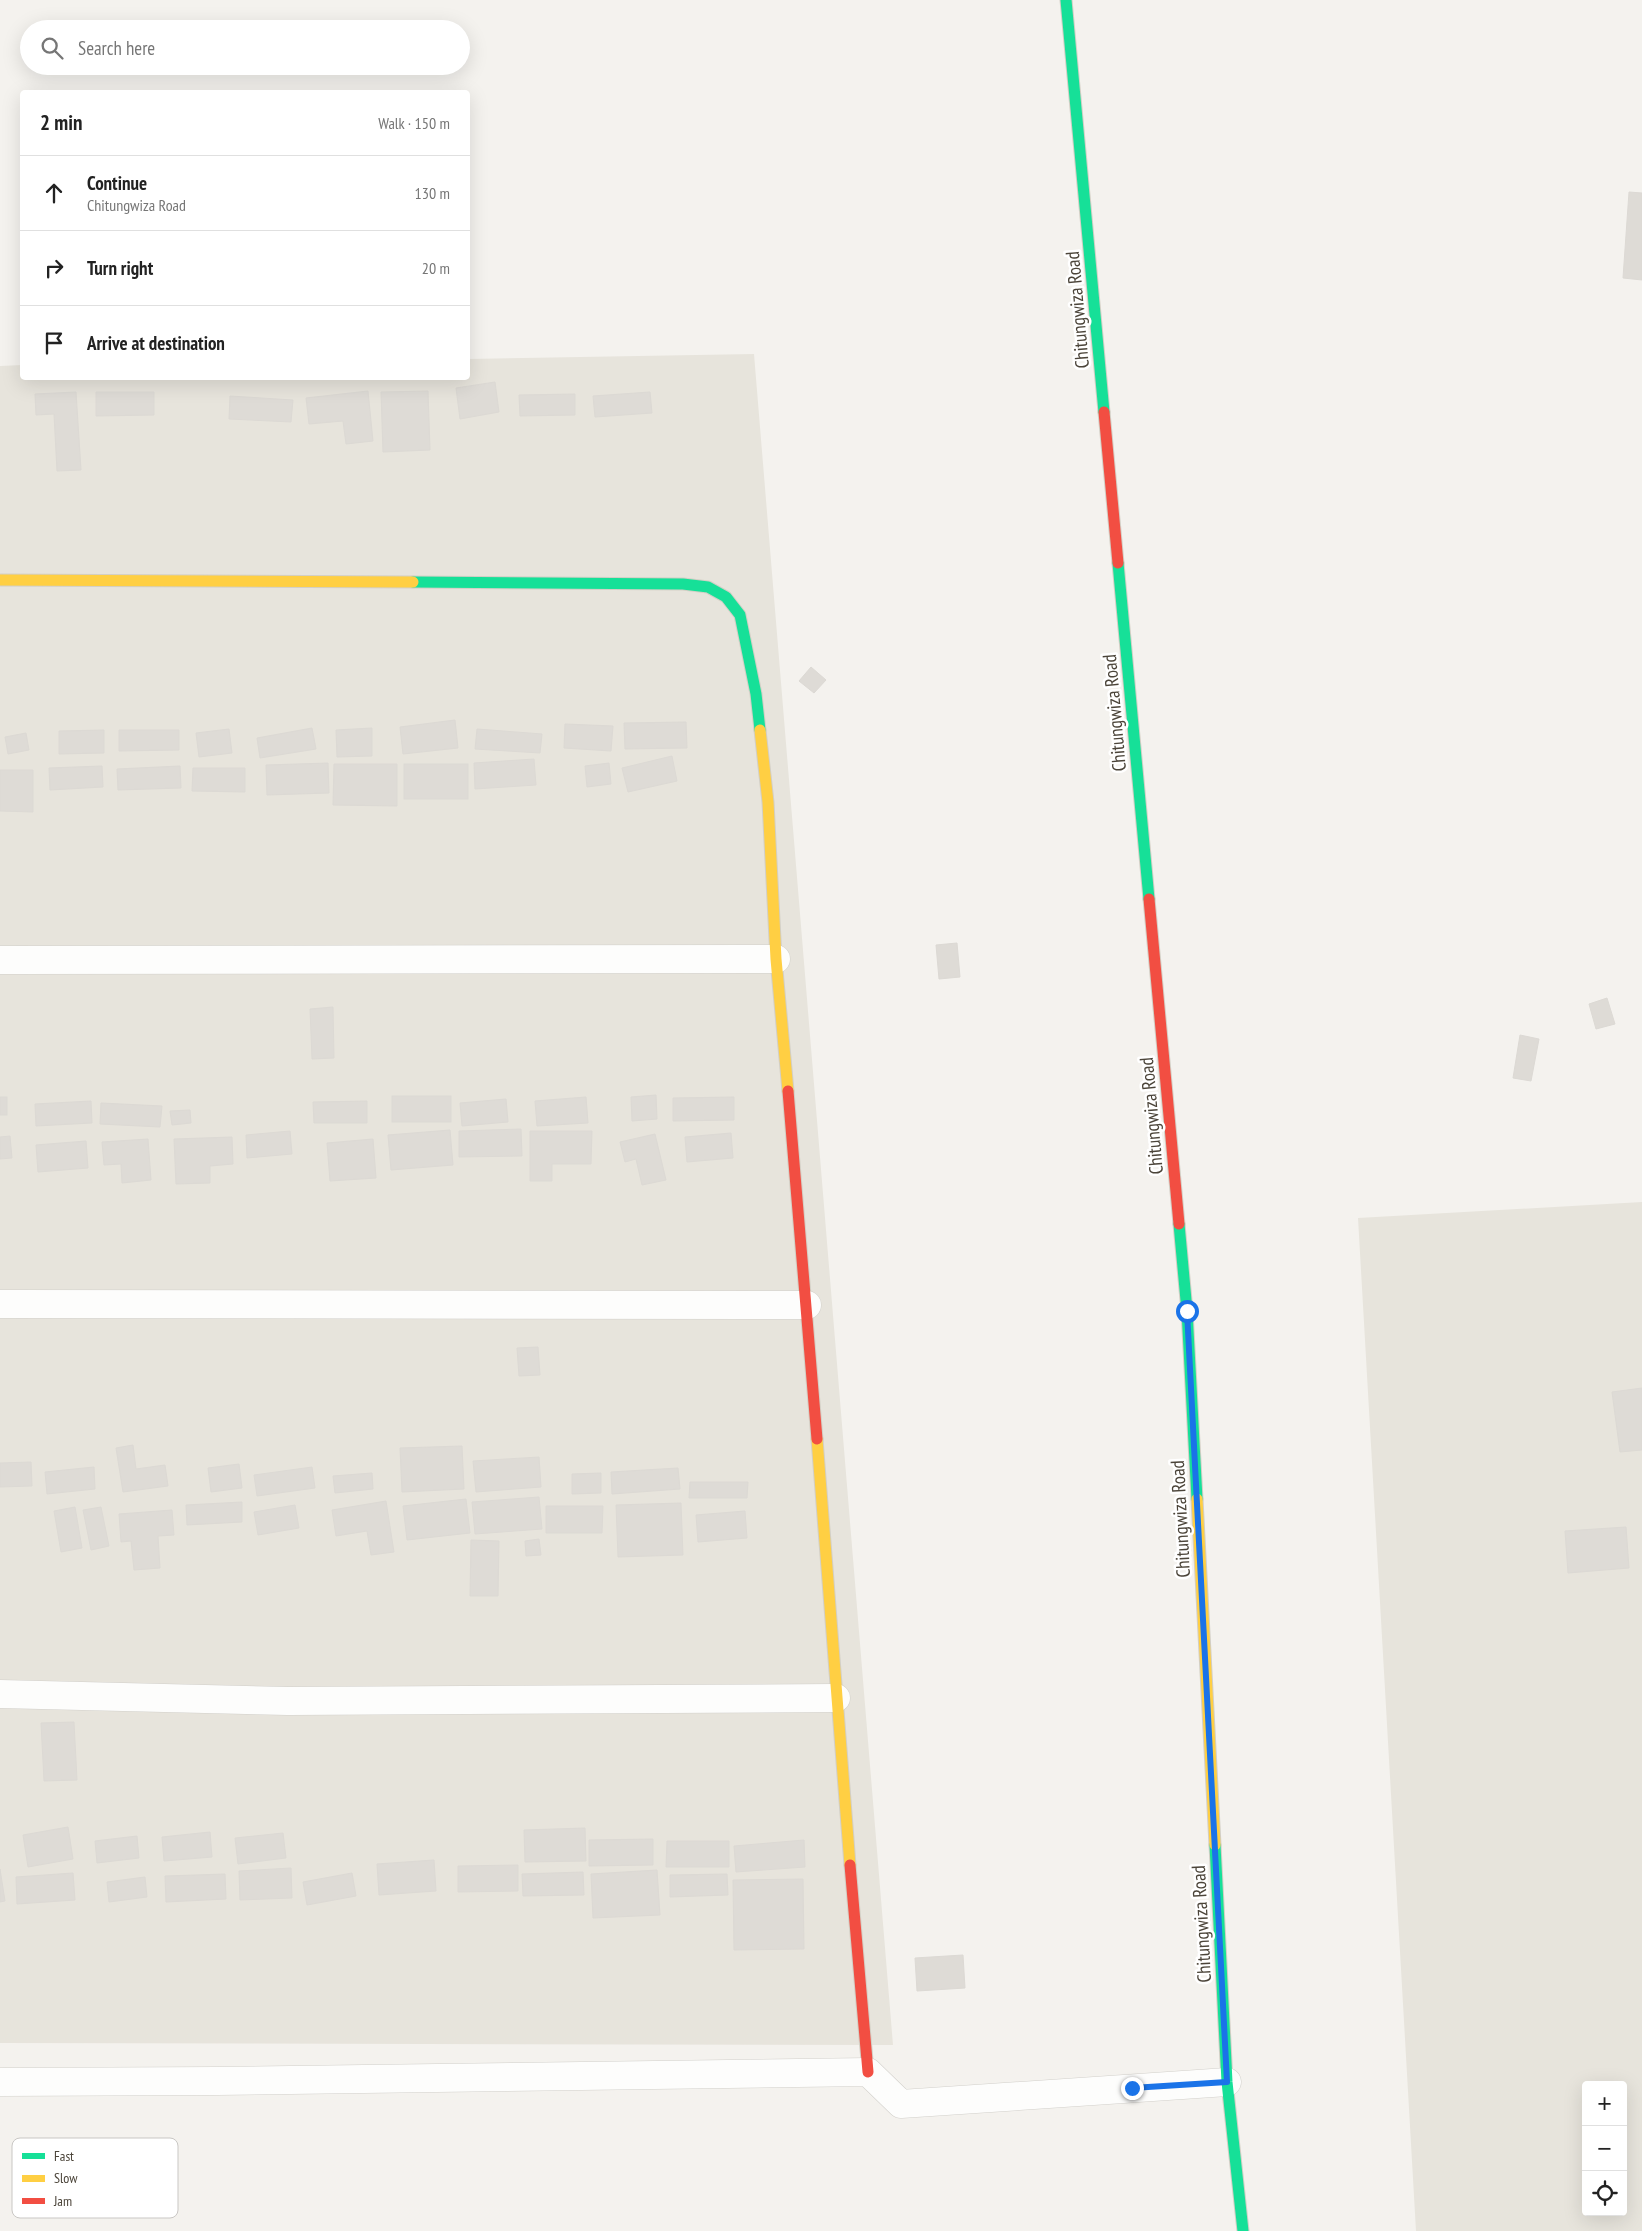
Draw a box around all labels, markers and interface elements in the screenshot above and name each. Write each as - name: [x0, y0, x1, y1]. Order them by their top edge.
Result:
- search box: [20, 20, 470, 75]
- icon: search: [38, 34, 66, 62]
- text: Search here: [78, 36, 155, 60]
- text: 2 min: [40, 109, 82, 136]
- text: Walk · 150 m: [378, 113, 450, 133]
- text: Continue: [87, 171, 147, 195]
- icon: ahead: [40, 179, 68, 207]
- text: 130 m: [415, 183, 450, 203]
- text: Chitungwiza Road: [87, 195, 186, 215]
- street label: Chitungwiza Road: [1060, 250, 1094, 370]
- icon: right: [40, 254, 68, 282]
- text: Turn right: [87, 256, 153, 280]
- text: 20 m: [422, 258, 450, 278]
- icon: arrive: [40, 329, 68, 357]
- text: Arrive at destination: [87, 331, 225, 355]
- street label: Chitungwiza Road: [1097, 653, 1131, 773]
- street label: Chitungwiza Road: [1134, 1056, 1168, 1176]
- route start: [1176, 1300, 1199, 1323]
- street label: Chitungwiza Road: [1165, 1460, 1195, 1578]
- street label: Chitungwiza Road: [1186, 1865, 1216, 1983]
- route end: [1121, 2077, 1144, 2100]
- map controls: [1582, 2081, 1627, 2216]
- button: +: [1582, 2081, 1627, 2126]
- button: −: [1582, 2126, 1627, 2171]
- legend: [12, 2138, 178, 2218]
- text: Fast: [54, 2147, 74, 2165]
- text: Slow: [54, 2169, 78, 2187]
- button: locate: [1582, 2171, 1627, 2216]
- text: Jam: [53, 2192, 72, 2210]

